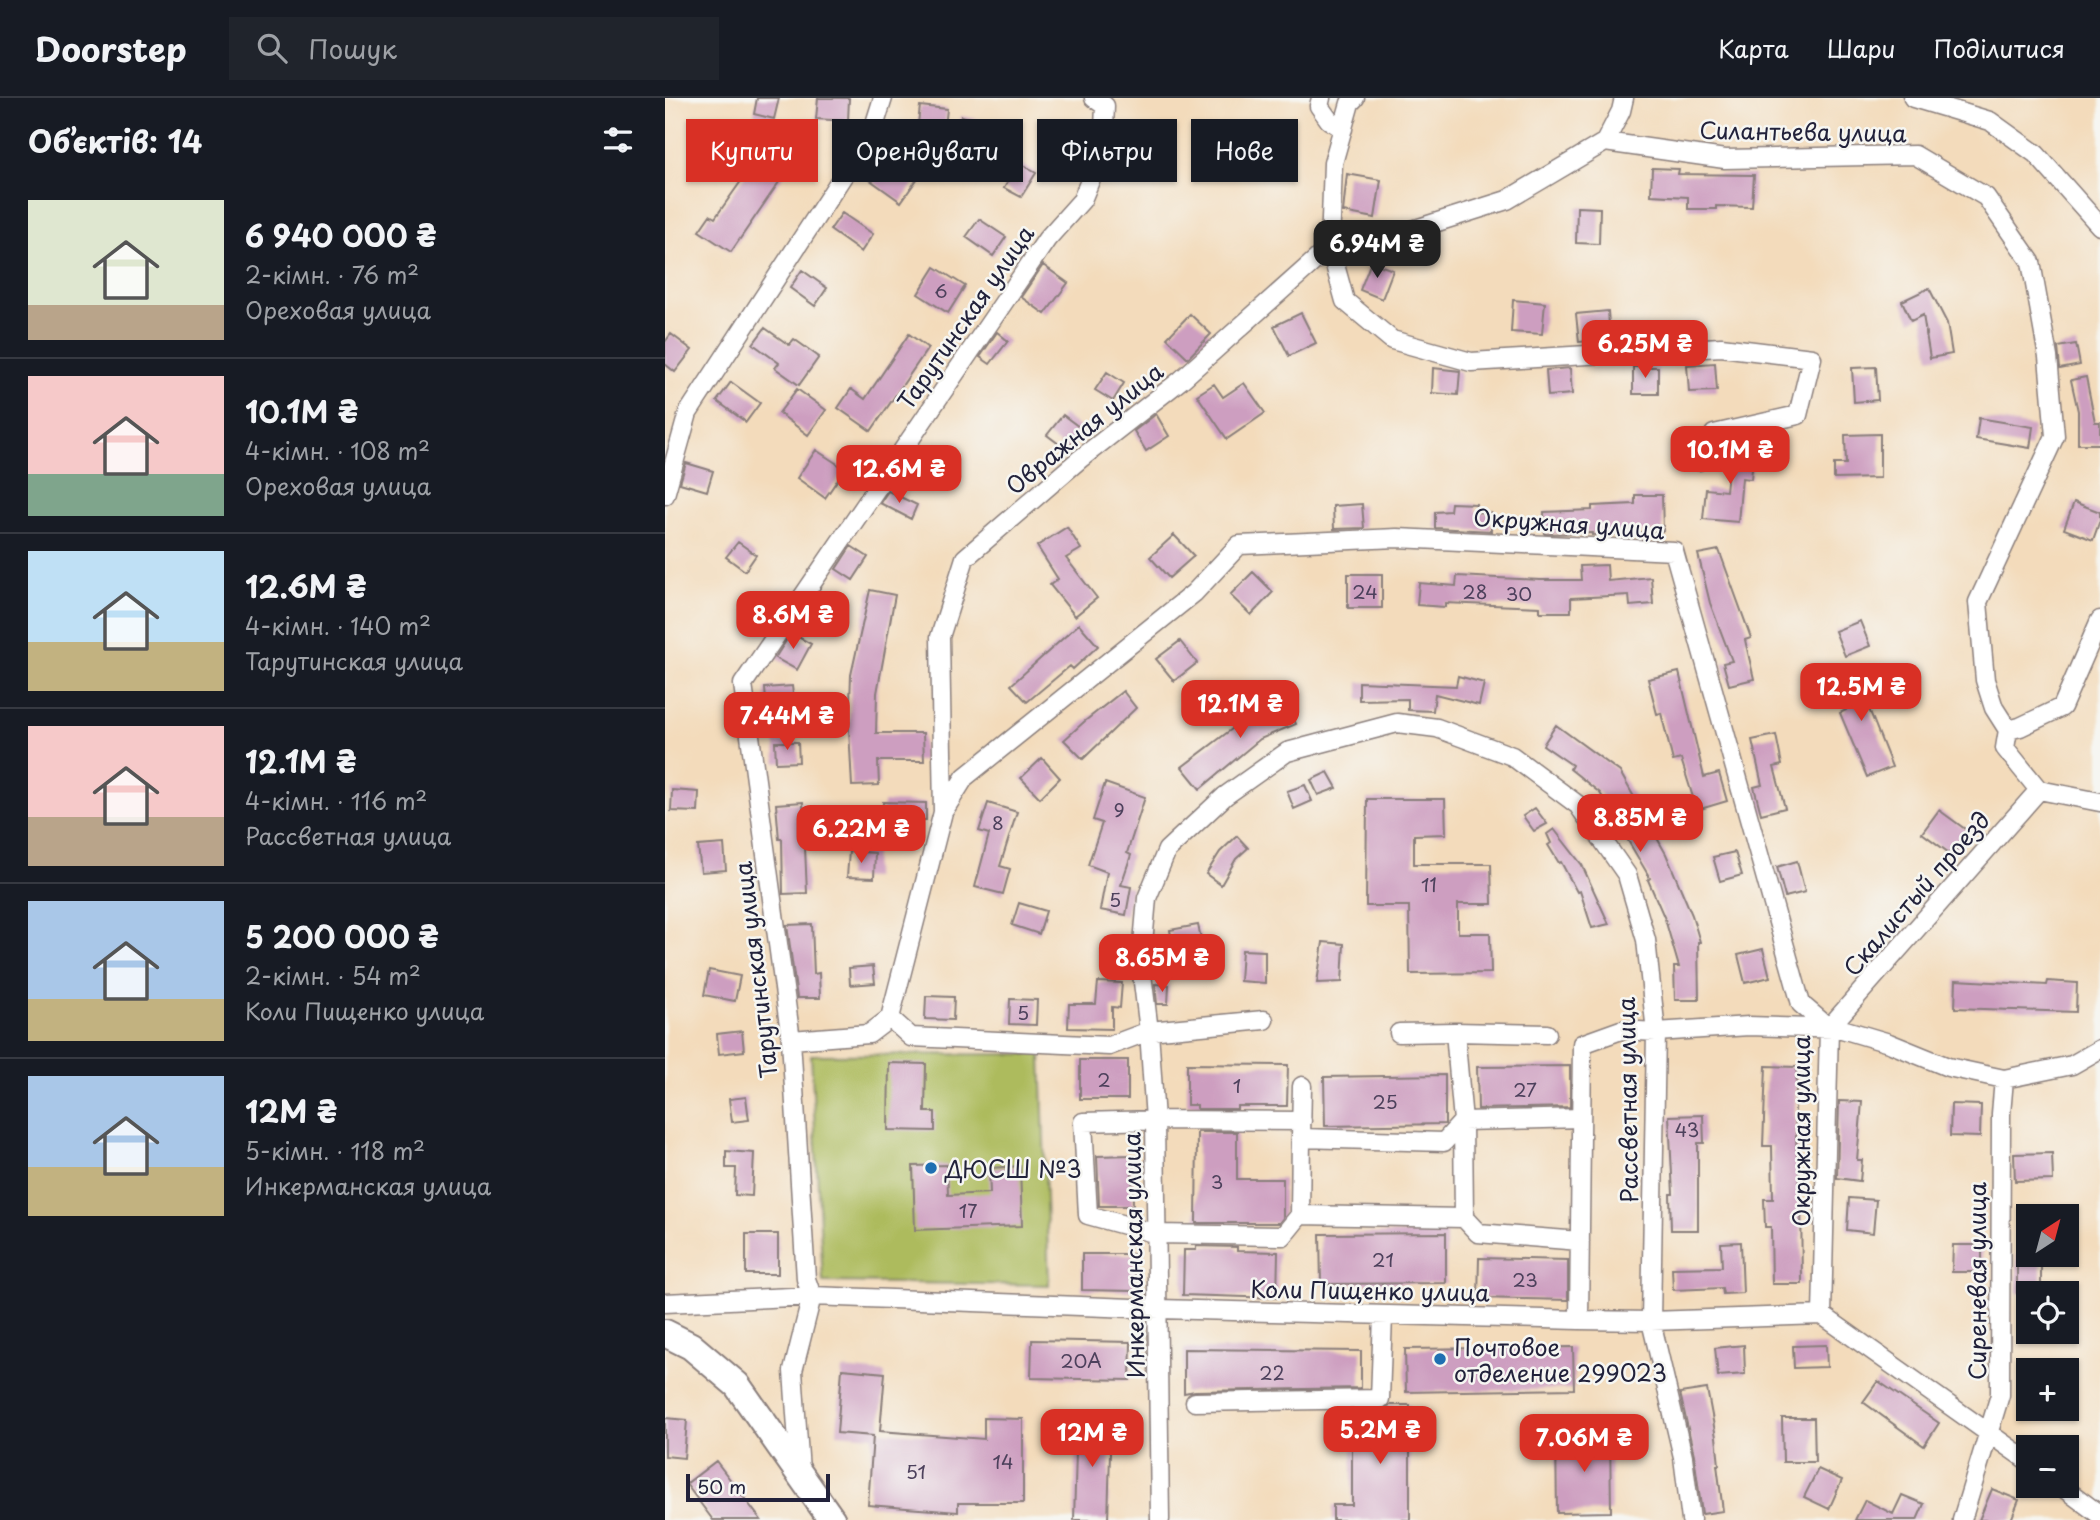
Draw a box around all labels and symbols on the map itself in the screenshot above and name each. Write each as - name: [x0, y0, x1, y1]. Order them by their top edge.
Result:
- street label: Силантьева улица: [1699, 112, 1907, 150]
- street label: Тарутинская улица: [888, 217, 1042, 416]
- pin: 6.94M ₴: [1312, 220, 1442, 280]
- house number: 6: [934, 276, 948, 304]
- pin: 6.25M ₴: [1580, 320, 1710, 380]
- street label: Овражная улица: [998, 353, 1171, 502]
- pin: 10.1M ₴: [1665, 426, 1795, 486]
- pin: 12.6M ₴: [834, 446, 964, 505]
- street label: Окружная улица: [1472, 499, 1666, 547]
- house number: 24: [1352, 577, 1378, 605]
- house number: 28: [1462, 577, 1488, 605]
- house number: 30: [1506, 579, 1532, 607]
- pin: 8.6M ₴: [736, 592, 850, 651]
- pin: 12.5M ₴: [1796, 664, 1926, 723]
- pin: 12.1M ₴: [1175, 680, 1305, 740]
- pin: 7.44M ₴: [722, 692, 852, 752]
- pin: 8.85M ₴: [1575, 794, 1705, 854]
- house number: 9: [1113, 795, 1125, 823]
- street label: Скалистый проезд: [1834, 803, 1998, 983]
- pin: 6.22M ₴: [796, 806, 926, 865]
- house number: 8: [992, 808, 1004, 836]
- street label: Тарутинская улица: [724, 859, 786, 1080]
- house number: 11: [1421, 870, 1437, 898]
- house number: 5: [1109, 885, 1121, 913]
- pin: 8.65M ₴: [1097, 934, 1227, 994]
- street label: Рассветная улица: [1608, 996, 1646, 1203]
- house number: 5: [1017, 998, 1029, 1026]
- street label: Окружная улица: [1783, 1035, 1818, 1227]
- house number: 2: [1097, 1065, 1111, 1093]
- house number: 1: [1233, 1071, 1241, 1099]
- house number: 27: [1513, 1075, 1537, 1103]
- house number: 25: [1372, 1087, 1398, 1115]
- house number: 43: [1675, 1115, 1699, 1143]
- street label: Инкерманская улица: [1113, 1131, 1153, 1378]
- place label: ДЮСШ №3: [944, 1151, 1082, 1186]
- marker: ДЮСШ №3: [923, 1160, 939, 1176]
- house number: 3: [1211, 1167, 1223, 1195]
- street label: Сиреневая улица: [1959, 1182, 1994, 1380]
- house number: 17: [959, 1196, 977, 1224]
- north arrow: [2016, 1204, 2079, 1267]
- house number: 21: [1372, 1245, 1394, 1273]
- house number: 23: [1512, 1265, 1538, 1293]
- street label: Коли Пищенко улица: [1250, 1270, 1490, 1310]
- place label: Почтовое отделение 299023: [1454, 1329, 1667, 1390]
- house number: 20А: [1060, 1346, 1102, 1374]
- marker: Почтовое отделение 299023: [1432, 1351, 1448, 1367]
- house number: 22: [1259, 1358, 1285, 1386]
- pin: 5.2M ₴: [1323, 1406, 1437, 1466]
- pin: 12M ₴: [1043, 1410, 1141, 1469]
- pin: 7.06M ₴: [1519, 1414, 1649, 1474]
- house number: 14: [992, 1447, 1014, 1475]
- house number: 51: [906, 1457, 926, 1485]
- scale bar: [686, 1471, 829, 1503]

